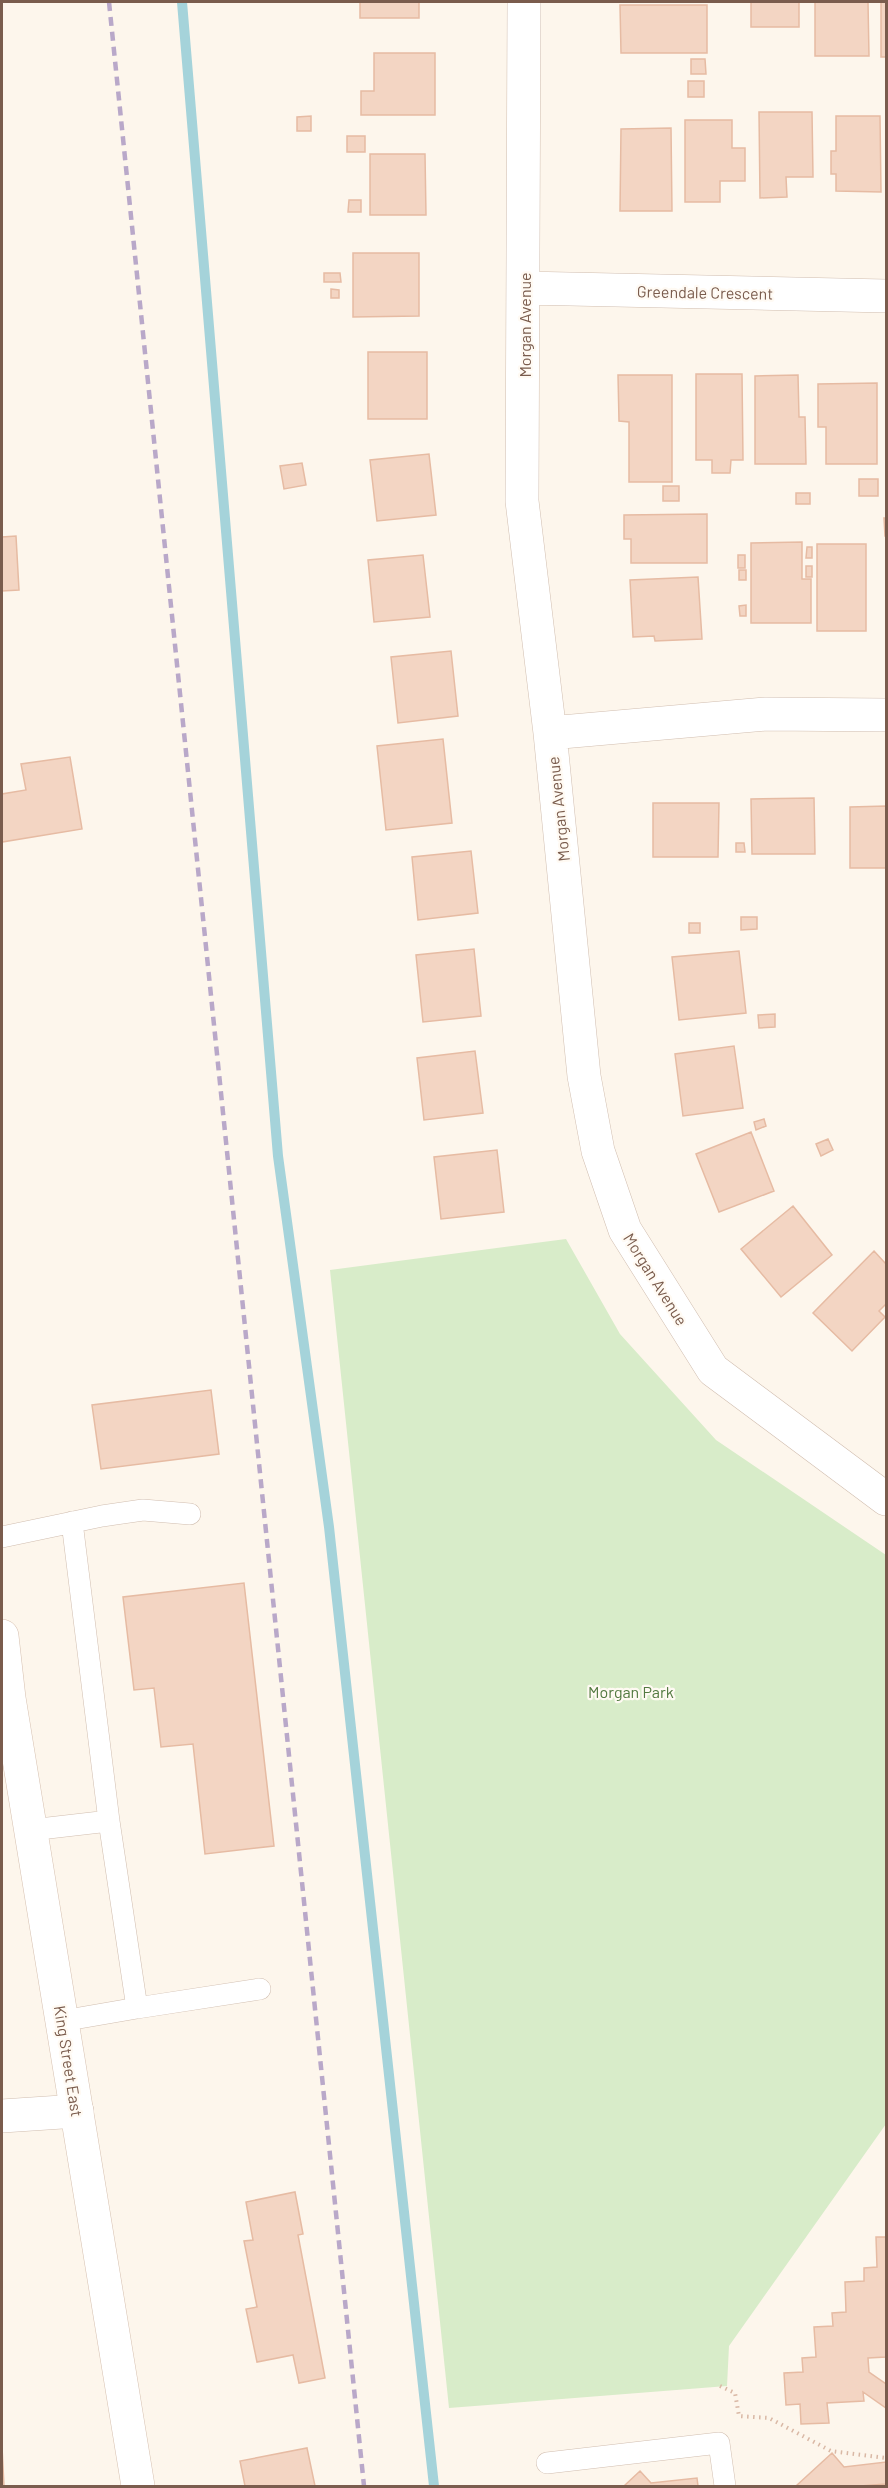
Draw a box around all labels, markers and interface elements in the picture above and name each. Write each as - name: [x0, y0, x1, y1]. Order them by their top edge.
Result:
- street label: Morgan Avenue: [515, 272, 534, 378]
- street label: Greendale Crescent: [637, 281, 773, 303]
- street label: Morgan Avenue: [543, 756, 573, 862]
- street label: Morgan Avenue: [620, 1229, 692, 1329]
- park label: Morgan Park: [588, 1682, 674, 1701]
- street label: King Street East: [51, 2004, 87, 2118]

